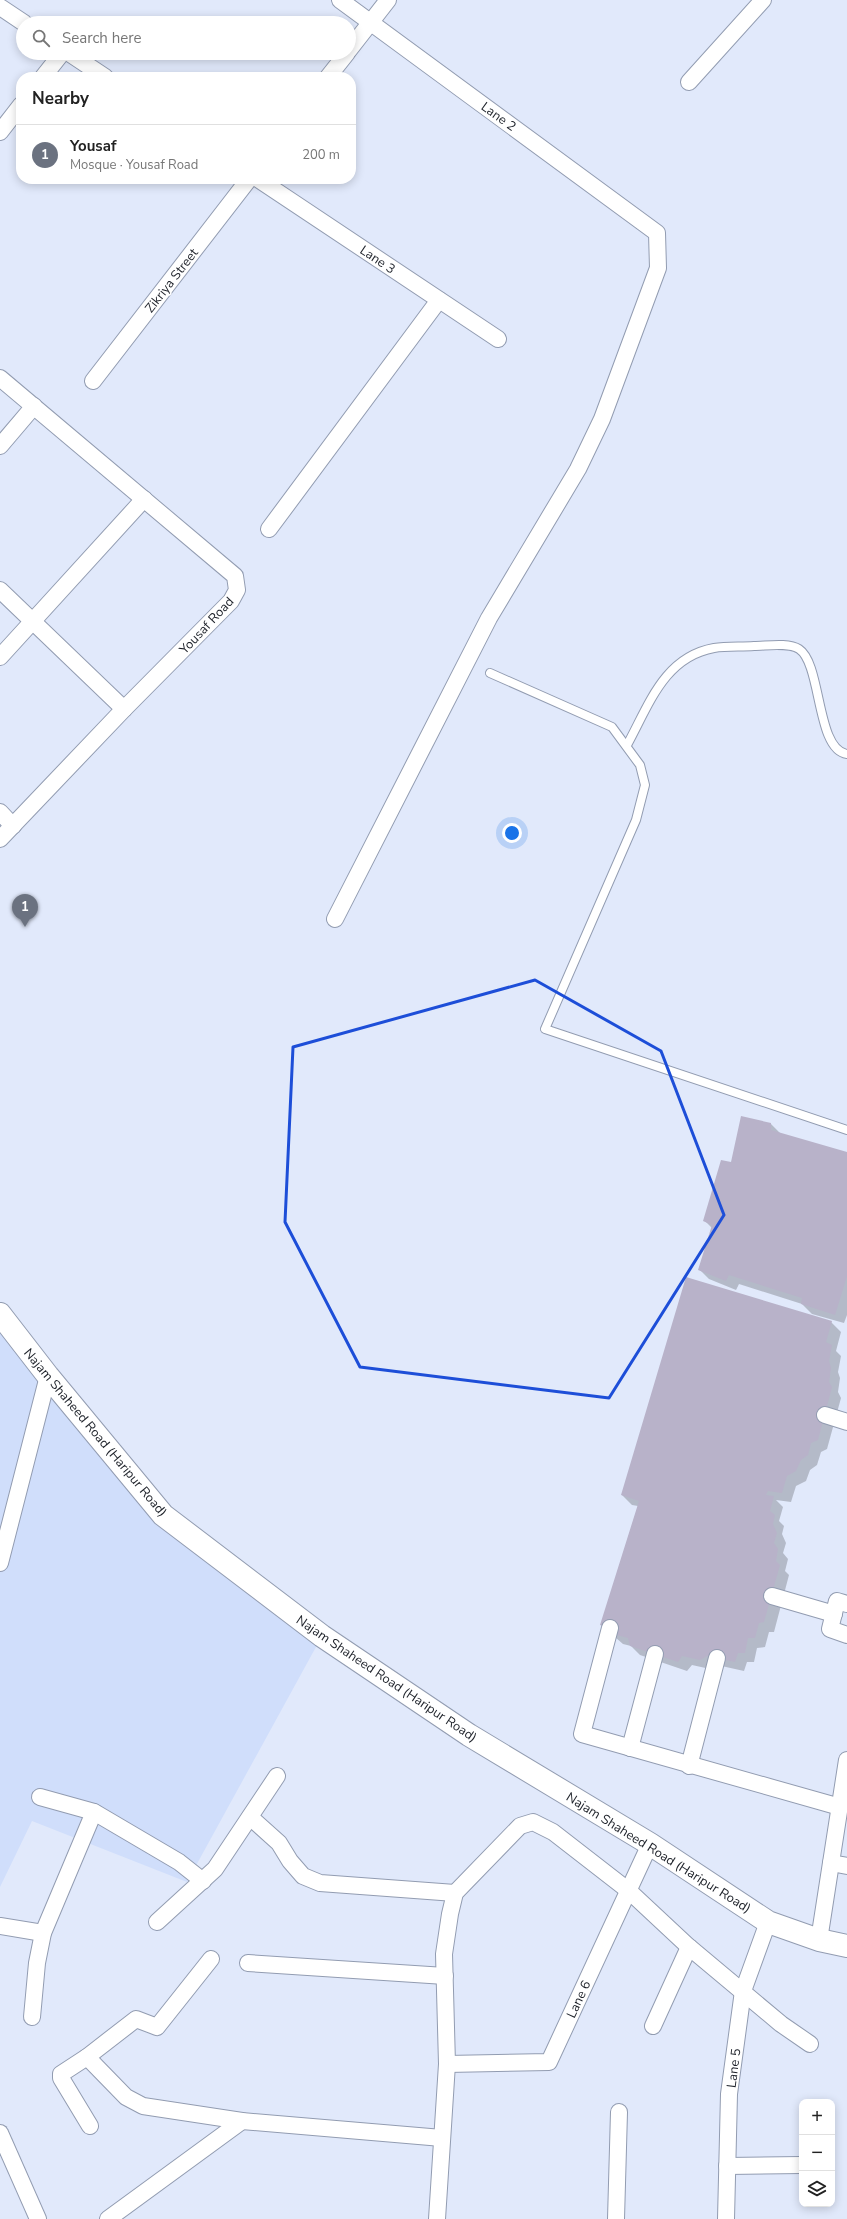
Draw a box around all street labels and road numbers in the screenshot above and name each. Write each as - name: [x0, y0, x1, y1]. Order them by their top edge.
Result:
- street label: Lane 2: [477, 98, 520, 136]
- street label: Lane 3: [356, 241, 399, 278]
- street label: Zikriya Street: [141, 244, 203, 317]
- street label: Yousaf Road: [175, 593, 238, 659]
- street label: Najam Shaheed Road (Haripur Road): [19, 1345, 171, 1521]
- street label: Najam Shaheed Road (Haripur Road): [292, 1611, 480, 1746]
- street label: Najam Shaheed Road (Haripur Road): [563, 1788, 754, 1917]
- street label: Lane 6: [562, 1978, 595, 2021]
- street label: Lane 5: [723, 2047, 745, 2089]

